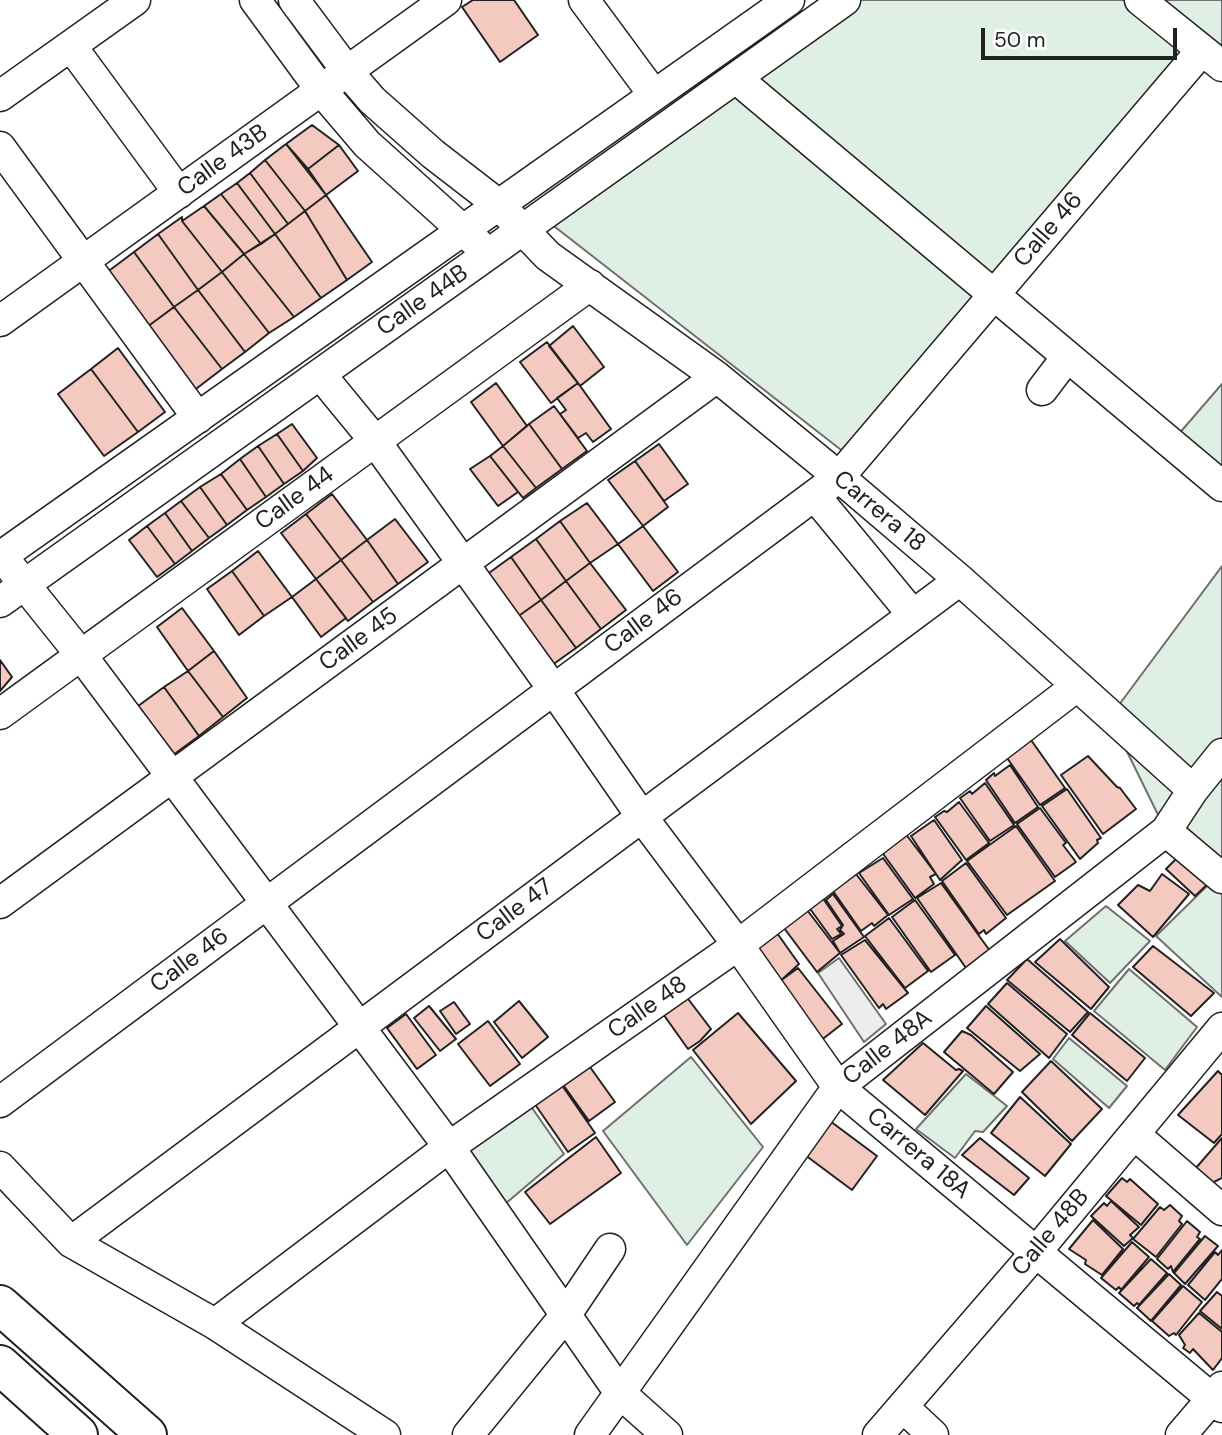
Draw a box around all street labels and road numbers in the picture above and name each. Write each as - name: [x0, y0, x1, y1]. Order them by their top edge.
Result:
- street label: Calle 43B: [172, 119, 274, 203]
- street label: Calle 46: [1008, 186, 1090, 274]
- street label: Calle 44B: [372, 259, 474, 343]
- street label: Calle 44: [250, 461, 340, 537]
- street label: Carrera 18: [827, 465, 931, 559]
- street label: Calle 46: [599, 583, 689, 661]
- street label: Calle 45: [314, 602, 404, 678]
- street label: Calle 47: [471, 873, 559, 949]
- street label: Calle 46: [145, 922, 235, 1000]
- street label: Calle 48: [603, 970, 693, 1046]
- street label: Calle 48A: [838, 1004, 938, 1092]
- street label: Carrera 18A: [860, 1102, 976, 1206]
- street label: Calle 48B: [1006, 1184, 1096, 1282]

